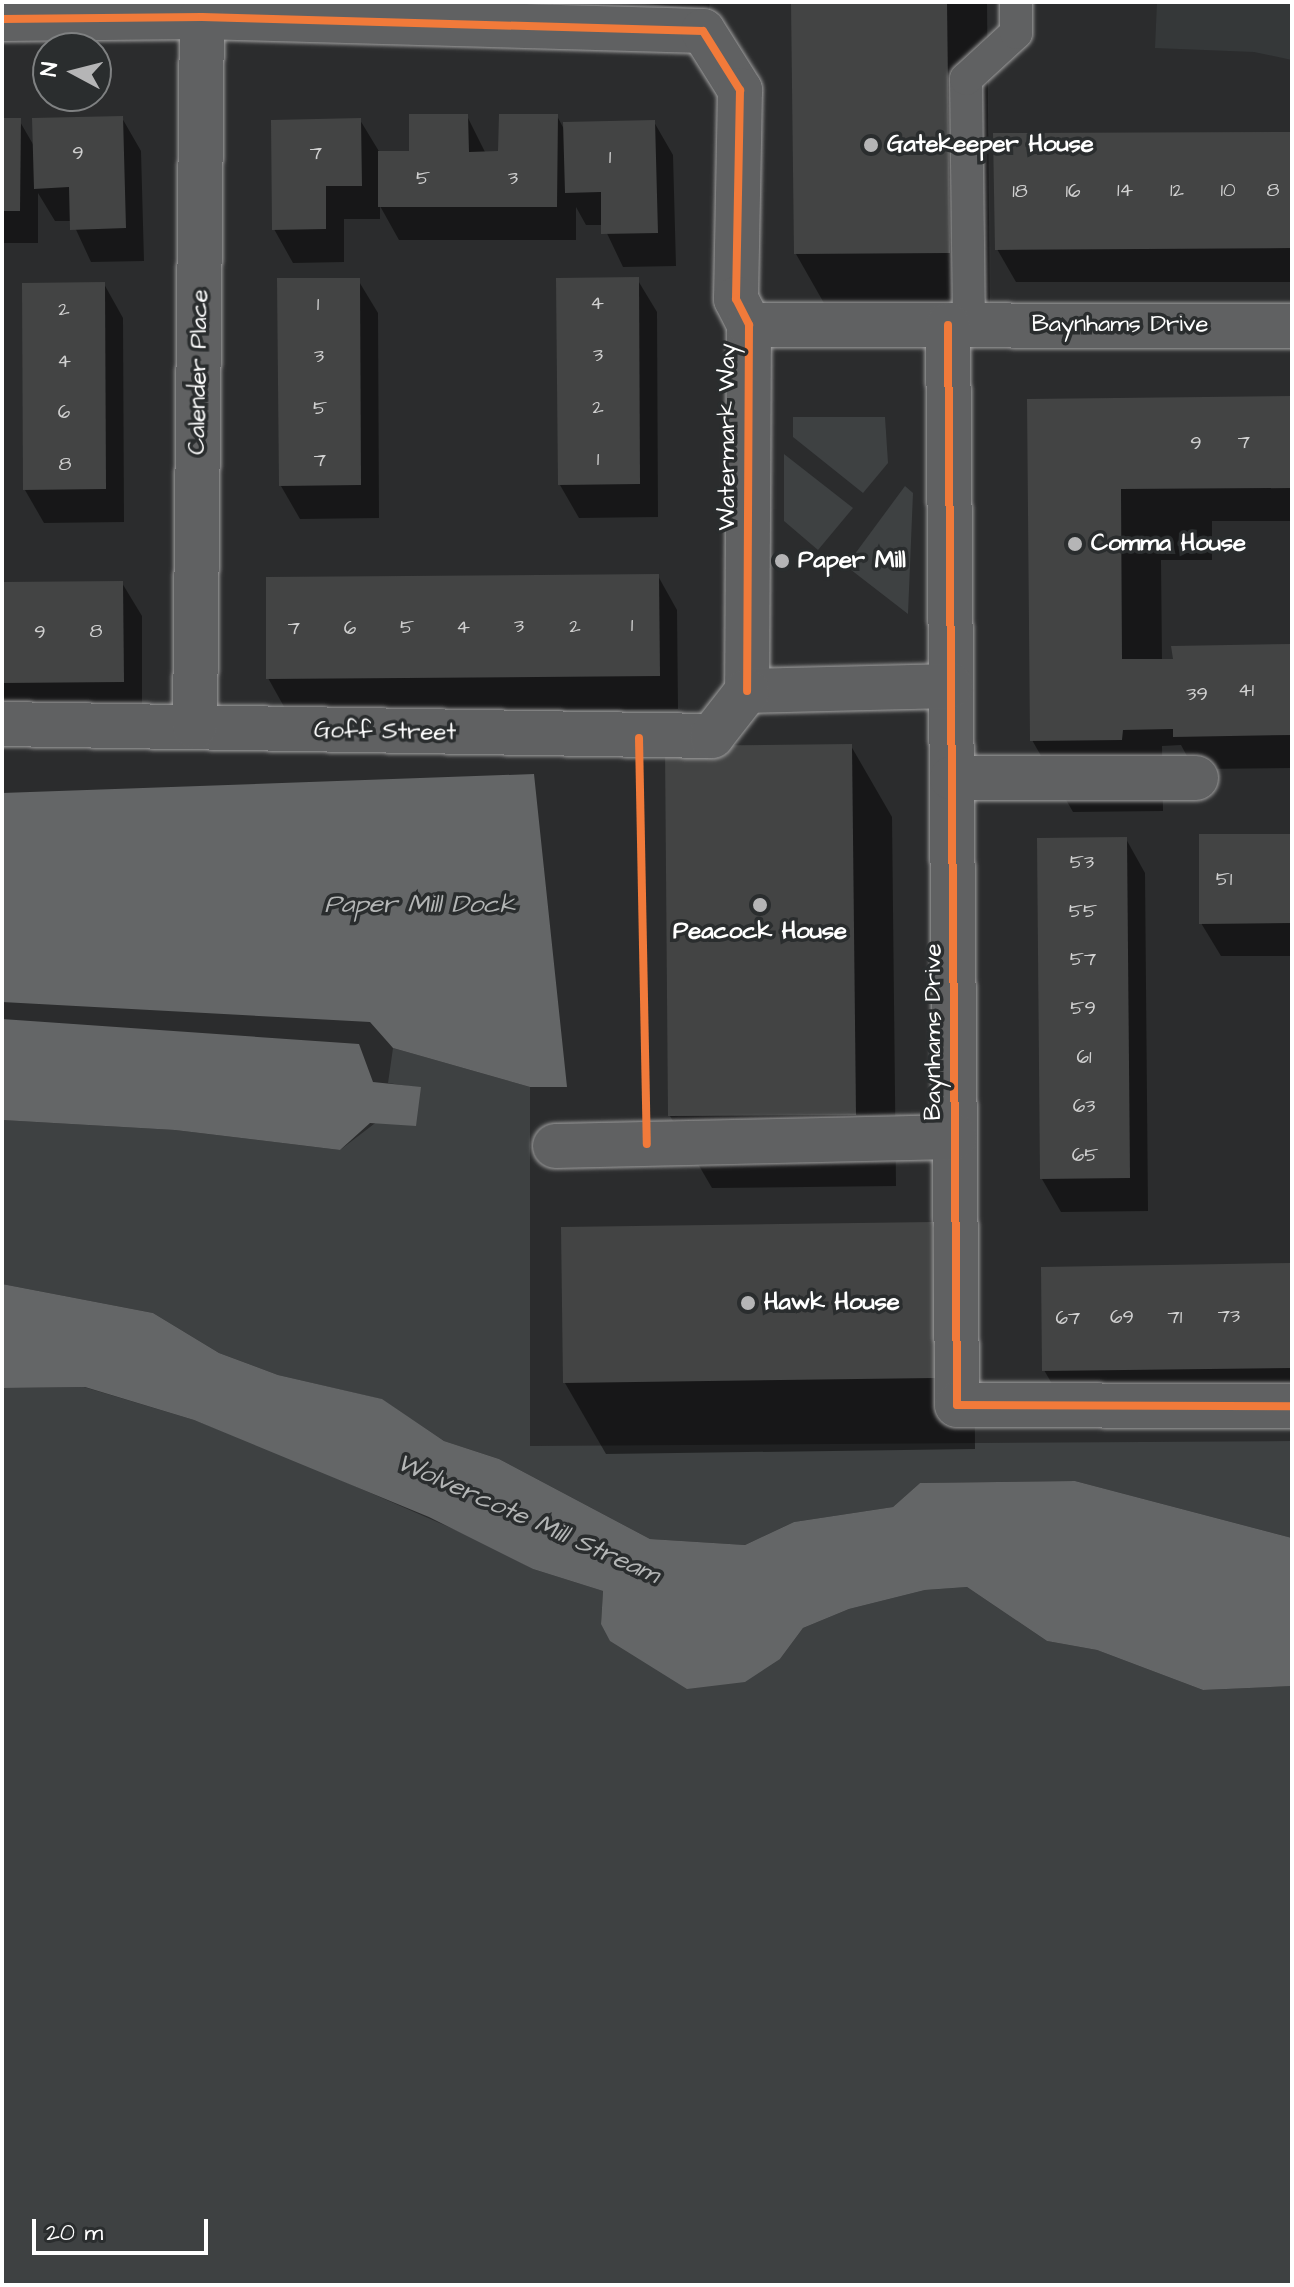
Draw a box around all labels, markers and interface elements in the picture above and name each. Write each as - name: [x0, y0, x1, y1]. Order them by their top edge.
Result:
- north arrow: [32, 32, 112, 112]
- text: N: [33, 61, 66, 78]
- place label: Gatekeeper House: [887, 131, 1094, 159]
- marker: Gatekeeper House: [862, 136, 880, 154]
- house number: 9: [72, 141, 84, 165]
- house number: 7: [310, 141, 322, 165]
- house number: 1: [609, 145, 611, 169]
- house number: 5: [416, 166, 430, 190]
- house number: 3: [508, 166, 518, 190]
- house number: 14: [1117, 178, 1133, 202]
- house number: 12: [1170, 178, 1184, 202]
- house number: 10: [1220, 178, 1236, 202]
- house number: 8: [1267, 178, 1279, 202]
- house number: 18: [1012, 179, 1028, 203]
- house number: 16: [1065, 179, 1081, 203]
- street label: Calender Place: [183, 289, 215, 455]
- house number: 4: [590, 291, 604, 315]
- house number: 1: [317, 292, 319, 316]
- house number: 2: [58, 297, 70, 321]
- street label: Baynhams Drive: [1032, 311, 1208, 339]
- house number: 3: [593, 343, 603, 367]
- street label: Watermark Way: [714, 343, 742, 531]
- house number: 3: [314, 344, 324, 368]
- house number: 4: [57, 349, 71, 373]
- house number: 2: [592, 395, 604, 419]
- house number: 5: [313, 396, 327, 420]
- house number: 6: [58, 400, 70, 424]
- house number: 7: [1238, 430, 1250, 454]
- house number: 9: [1190, 431, 1202, 455]
- house number: 1: [597, 447, 599, 471]
- house number: 7: [314, 448, 326, 472]
- house number: 8: [59, 452, 71, 476]
- place label: Comma House: [1091, 530, 1246, 558]
- marker: Comma House: [1066, 535, 1084, 553]
- place label: Paper Mill: [798, 547, 906, 575]
- marker: Paper Mill: [773, 552, 791, 570]
- house number: 1: [631, 613, 633, 637]
- house number: 3: [514, 614, 524, 638]
- house number: 2: [569, 614, 581, 638]
- house number: 5: [400, 615, 414, 639]
- house number: 4: [456, 615, 470, 639]
- house number: 7: [288, 616, 300, 640]
- house number: 6: [344, 616, 356, 640]
- house number: 8: [90, 619, 102, 643]
- house number: 9: [34, 620, 46, 644]
- house number: 41: [1238, 678, 1254, 702]
- house number: 39: [1186, 682, 1208, 706]
- street label: Goff Street: [314, 716, 456, 748]
- house number: 53: [1070, 850, 1094, 874]
- house number: 51: [1216, 867, 1232, 891]
- water label: Paper Mill Dock: [324, 889, 516, 921]
- marker: Peacock House: [751, 896, 769, 914]
- house number: 55: [1069, 899, 1097, 923]
- place label: Peacock House: [673, 918, 847, 946]
- street label: Baynhams Drive: [920, 944, 948, 1120]
- house number: 57: [1070, 947, 1096, 971]
- house number: 59: [1070, 996, 1096, 1020]
- house number: 61: [1076, 1045, 1092, 1069]
- house number: 63: [1073, 1094, 1095, 1118]
- house number: 65: [1072, 1143, 1098, 1167]
- place label: Hawk House: [764, 1289, 900, 1317]
- marker: Hawk House: [739, 1294, 757, 1312]
- house number: 73: [1218, 1304, 1240, 1328]
- house number: 69: [1110, 1305, 1134, 1329]
- house number: 71: [1168, 1305, 1182, 1329]
- house number: 67: [1056, 1306, 1080, 1330]
- water label: Wolvercote Mill Stream: [392, 1447, 664, 1591]
- scale bar: [36, 2203, 212, 2253]
- text: 20 m: [46, 2216, 103, 2250]

